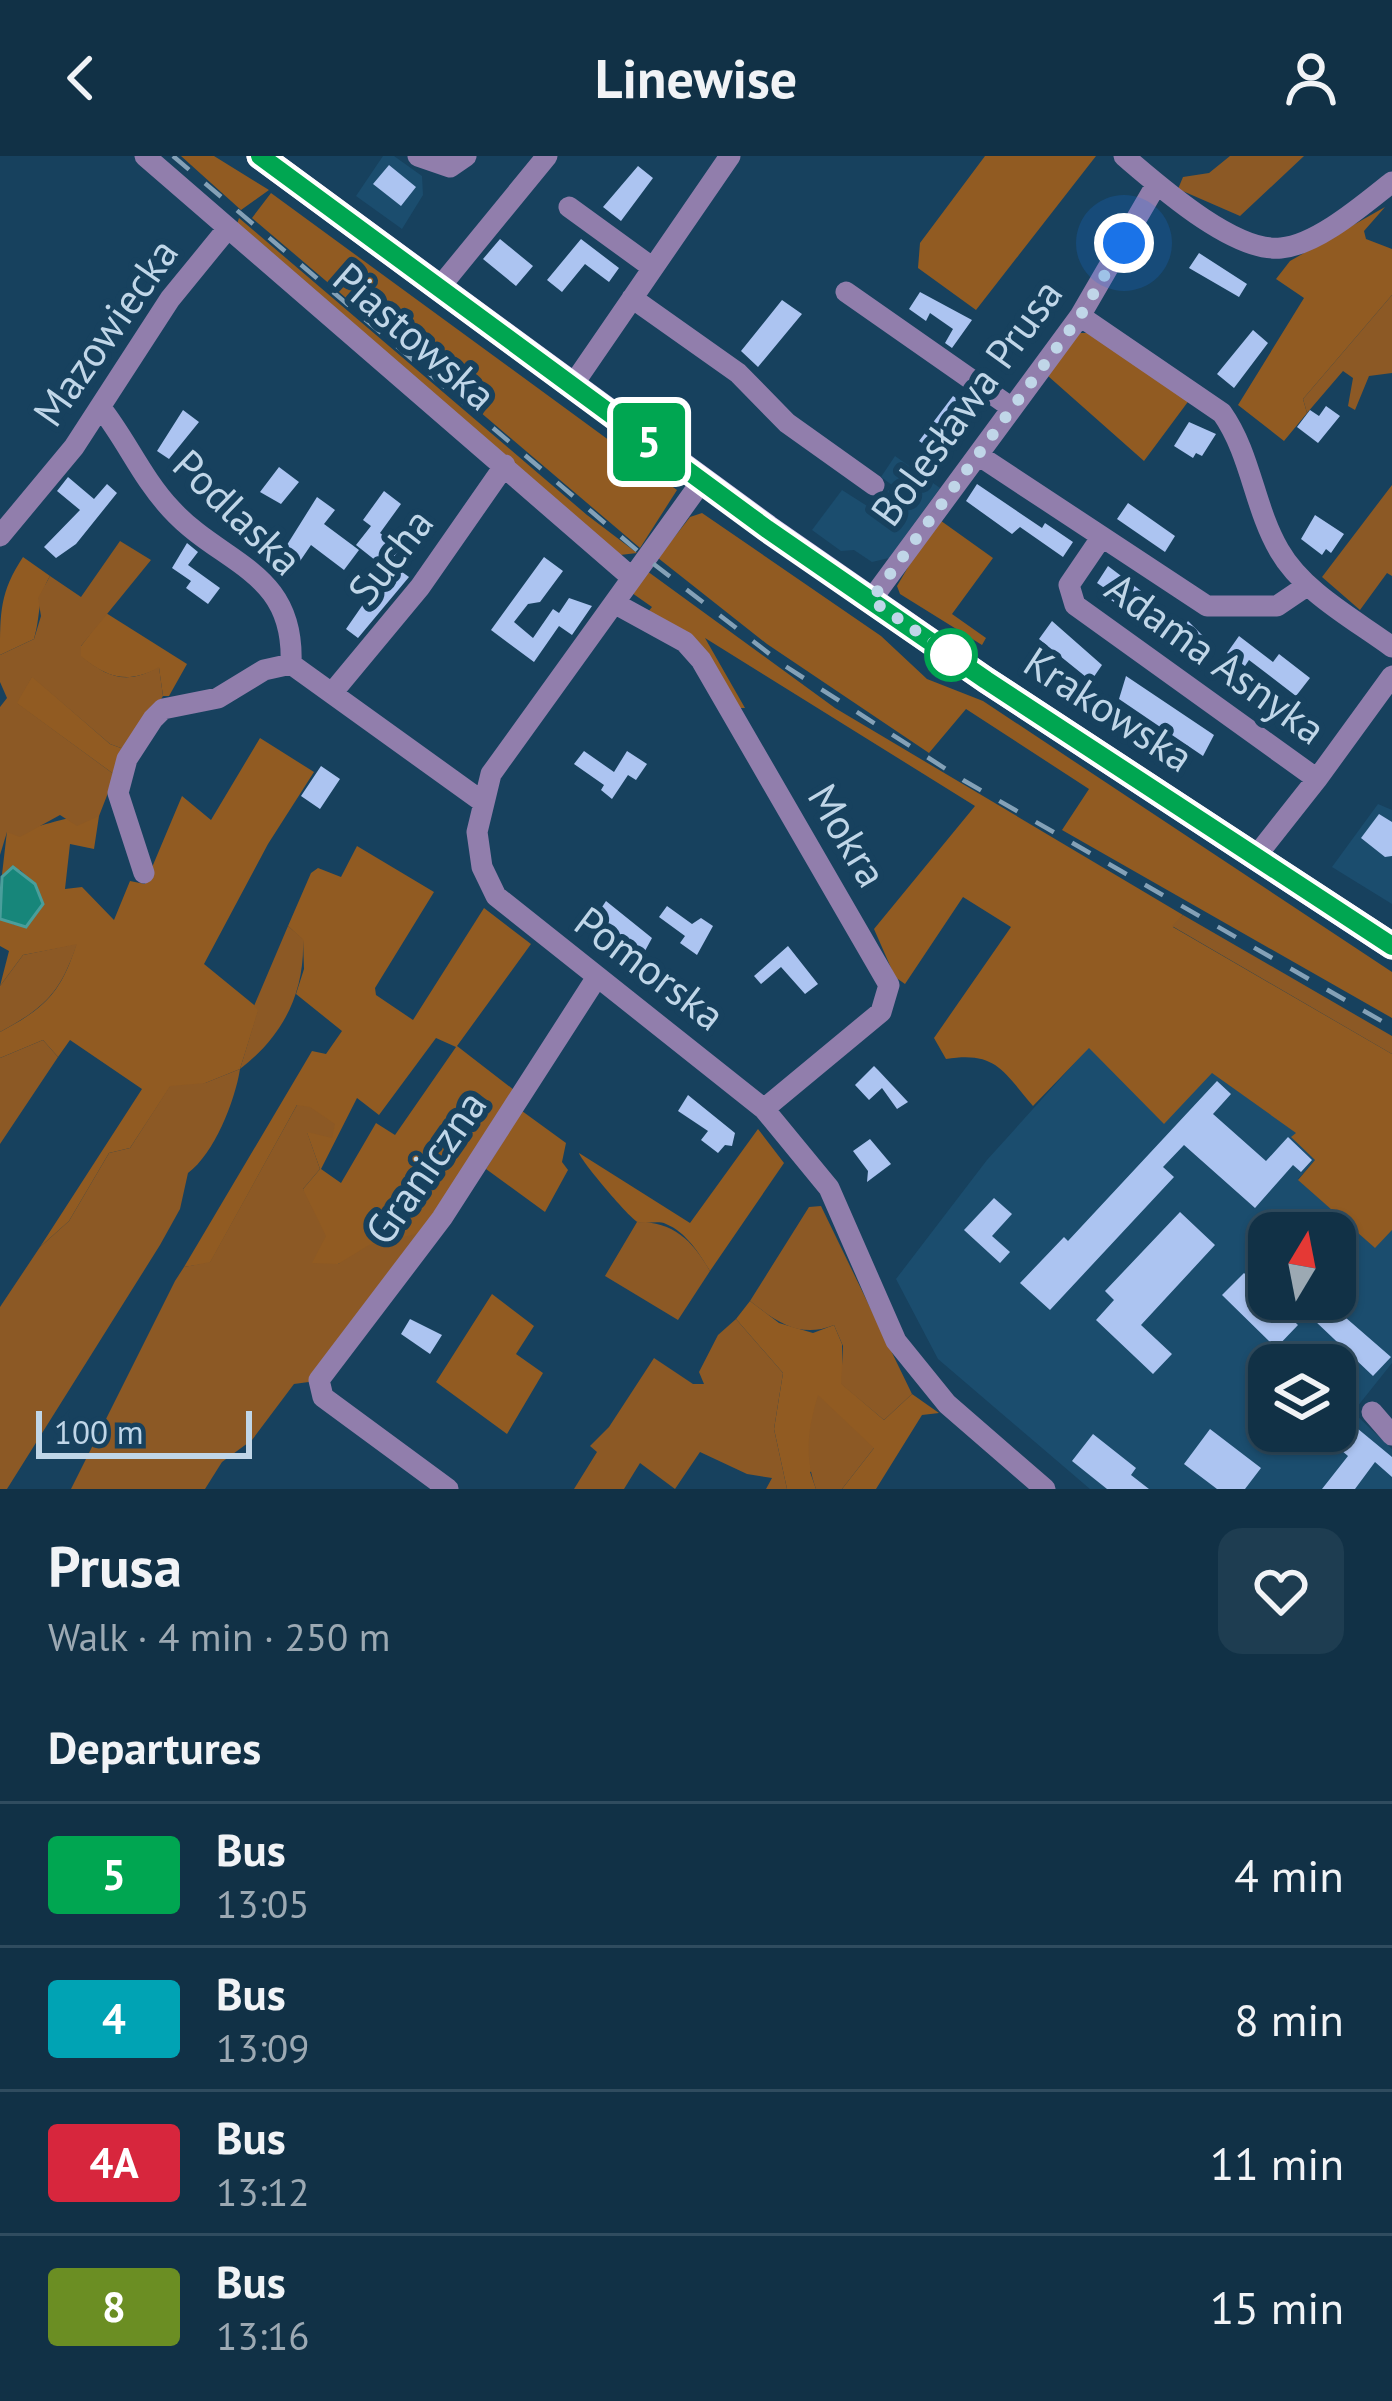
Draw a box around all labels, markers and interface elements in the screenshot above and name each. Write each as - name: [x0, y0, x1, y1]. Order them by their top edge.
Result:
- text: Linewise: [595, 43, 797, 113]
- icon: back: [48, 45, 114, 111]
- icon: person: [1278, 45, 1344, 111]
- your location: [1094, 213, 1154, 273]
- street label: Mazowiecka: [20, 227, 190, 437]
- street label: Piastowska: [322, 250, 508, 422]
- street label: Bolesława Prusa: [858, 268, 1074, 536]
- line badge: 5: [610, 403, 688, 481]
- text: 5: [637, 414, 661, 469]
- street label: Podlaska: [162, 437, 314, 587]
- street label: Sucha: [335, 497, 445, 615]
- street label: Adama Asnyka: [1095, 560, 1337, 756]
- unlabelled marker: [926, 630, 976, 680]
- street label: Krakowska: [1014, 634, 1204, 784]
- street label: Mokra: [796, 773, 900, 897]
- street label: Pomorska: [564, 894, 736, 1042]
- street label: Graniczna: [352, 1079, 498, 1255]
- north arrow: [1248, 1212, 1356, 1320]
- map controls: [1248, 1212, 1356, 1452]
- button: layers: [1248, 1344, 1356, 1452]
- scale bar: [36, 1405, 252, 1458]
- text: 100 m: [54, 1410, 144, 1453]
- button: heart: [1218, 1528, 1344, 1654]
- text: Prusa: [48, 1529, 182, 1603]
- text: Walk · 4 min · 250 m: [48, 1611, 390, 1662]
- text: Departures: [48, 1718, 261, 1776]
- text: Bus: [216, 1820, 286, 1878]
- text: 4 min: [1234, 1846, 1344, 1904]
- text: 5: [102, 1847, 126, 1902]
- text: 13:05: [216, 1878, 310, 1929]
- text: Bus: [216, 1964, 286, 2022]
- text: 8 min: [1234, 1990, 1344, 2048]
- text: 4: [102, 1991, 126, 2046]
- text: 13:09: [216, 2022, 310, 2073]
- text: Bus: [216, 2108, 286, 2166]
- text: 11 min: [1210, 2134, 1344, 2192]
- text: 4A: [89, 2135, 139, 2190]
- text: 13:12: [216, 2166, 310, 2217]
- text: Bus: [216, 2252, 286, 2310]
- text: 15 min: [1210, 2278, 1344, 2336]
- text: 8: [102, 2279, 126, 2334]
- text: 13:16: [216, 2310, 310, 2361]

